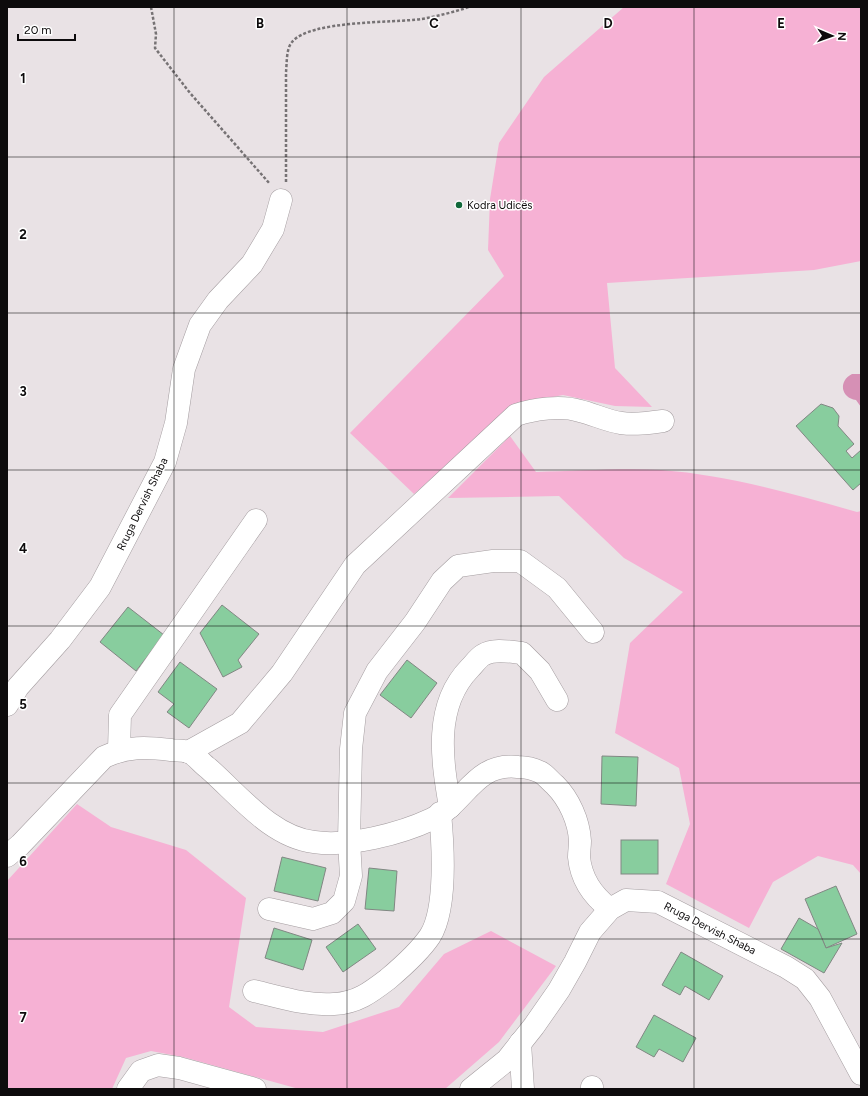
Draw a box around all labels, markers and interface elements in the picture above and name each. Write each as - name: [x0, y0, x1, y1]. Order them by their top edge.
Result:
- scale bar: [18, 16, 75, 42]
- text: B: [256, 16, 264, 31]
- text: C: [429, 16, 439, 31]
- text: D: [603, 16, 613, 31]
- text: E: [777, 16, 785, 31]
- north arrow: [812, 16, 852, 56]
- text: 20 m: [24, 23, 52, 37]
- text: N: [835, 32, 848, 41]
- text: 1: [20, 71, 26, 86]
- place label: Kodra Udicës: [467, 199, 532, 212]
- marker: Kodra Udicës: [454, 200, 464, 210]
- text: 2: [19, 227, 27, 242]
- text: 3: [19, 384, 27, 399]
- street label: Rruga Dervish Shaba: [114, 456, 171, 553]
- text: 4: [19, 541, 27, 556]
- text: 5: [19, 697, 27, 712]
- text: 6: [19, 854, 27, 869]
- street label: Rruga Dervish Shaba: [662, 900, 758, 957]
- text: 7: [19, 1010, 27, 1025]

